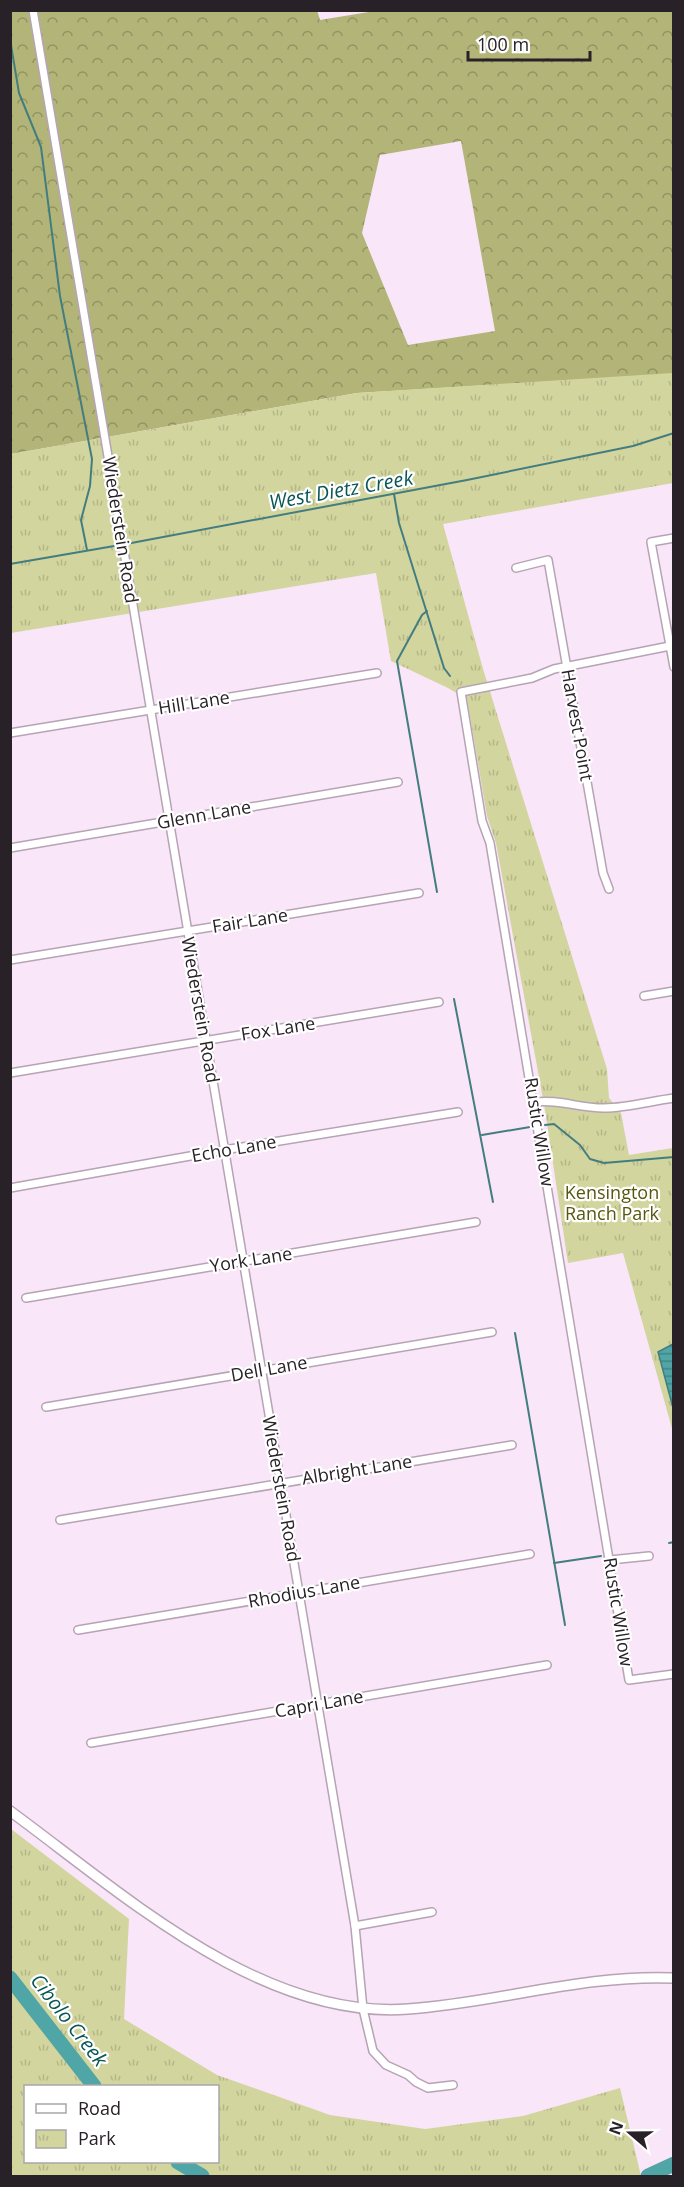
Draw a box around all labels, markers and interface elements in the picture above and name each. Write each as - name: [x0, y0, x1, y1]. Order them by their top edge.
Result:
- scale bar: [468, 24, 590, 62]
- text: 100 m: [477, 32, 529, 56]
- street label: Wiederstein Road: [98, 455, 144, 605]
- water label: West Dietz Creek: [267, 463, 416, 515]
- street label: Harvest Point: [556, 667, 600, 783]
- street label: Hill Lane: [156, 685, 231, 720]
- street label: Glenn Lane: [155, 794, 253, 834]
- street label: Fair Lane: [210, 902, 289, 938]
- street label: Wiederstein Road: [176, 935, 226, 1085]
- street label: Fox Lane: [239, 1010, 317, 1046]
- street label: Rustic Willow: [520, 1076, 560, 1188]
- street label: Echo Lane: [190, 1129, 278, 1167]
- park label: Kensington Ranch Park: [565, 1180, 660, 1225]
- street label: York Lane: [208, 1241, 294, 1277]
- street label: Dell Lane: [229, 1349, 309, 1387]
- street label: Wiederstein Road: [257, 1414, 307, 1564]
- street label: Albright Lane: [300, 1448, 414, 1490]
- street label: Rustic Willow: [599, 1556, 639, 1668]
- street label: Rhodius Lane: [246, 1569, 362, 1613]
- street label: Capri Lane: [273, 1683, 365, 1723]
- water label: Cibolo Creek: [25, 1968, 115, 2072]
- legend: [24, 2085, 219, 2163]
- text: Road: [78, 2096, 121, 2120]
- north arrow: [600, 2103, 660, 2163]
- text: N: [603, 2118, 628, 2138]
- text: Park: [78, 2126, 116, 2150]

